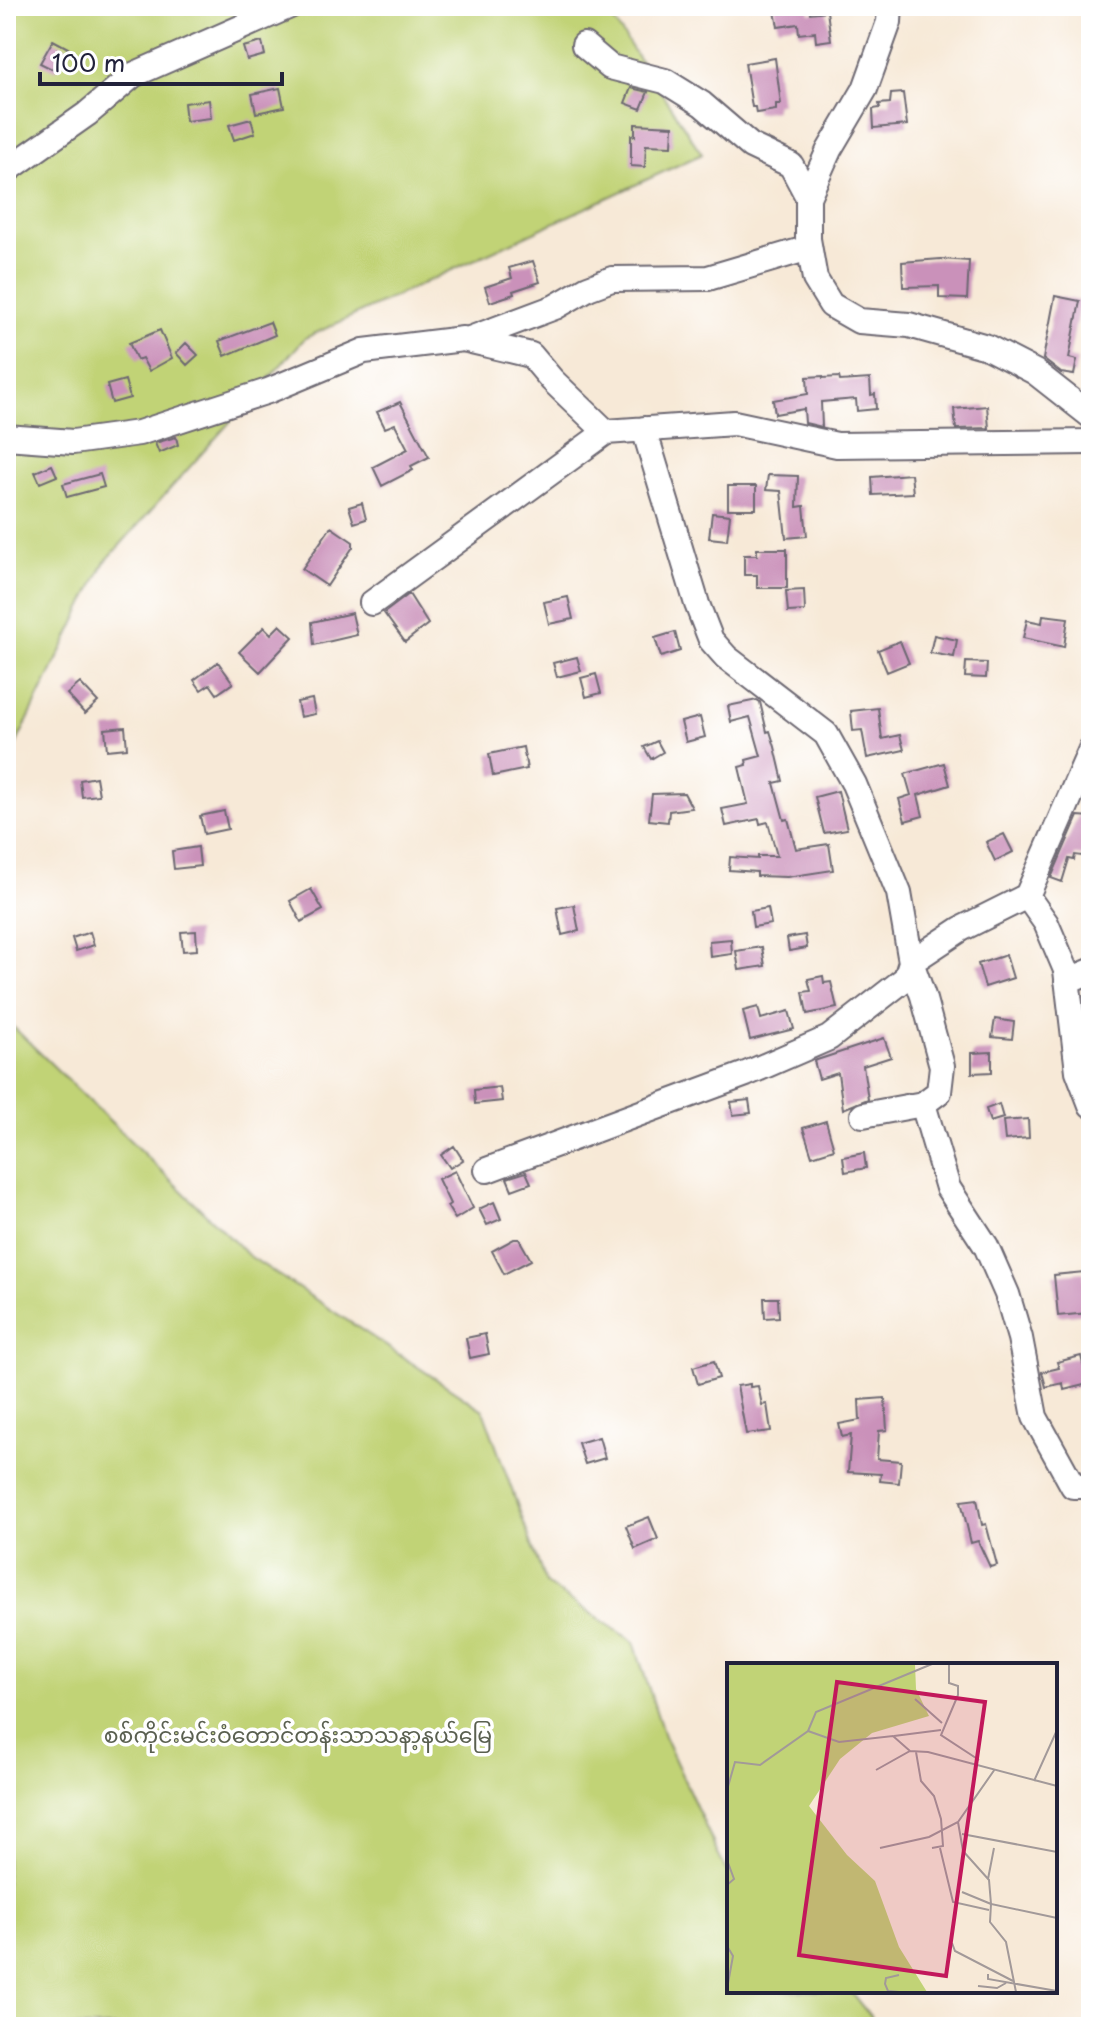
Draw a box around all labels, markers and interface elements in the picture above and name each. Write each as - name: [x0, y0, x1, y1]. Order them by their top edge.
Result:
- scale bar: [40, 36, 282, 86]
- text: 100 m: [52, 44, 125, 80]
- inset map: [727, 1663, 1057, 1993]
- park label: စစ်ကိုင်းမင်းဝံတောင်တန်းသာသနာ့နယ်မြေ: [104, 1717, 492, 1753]

